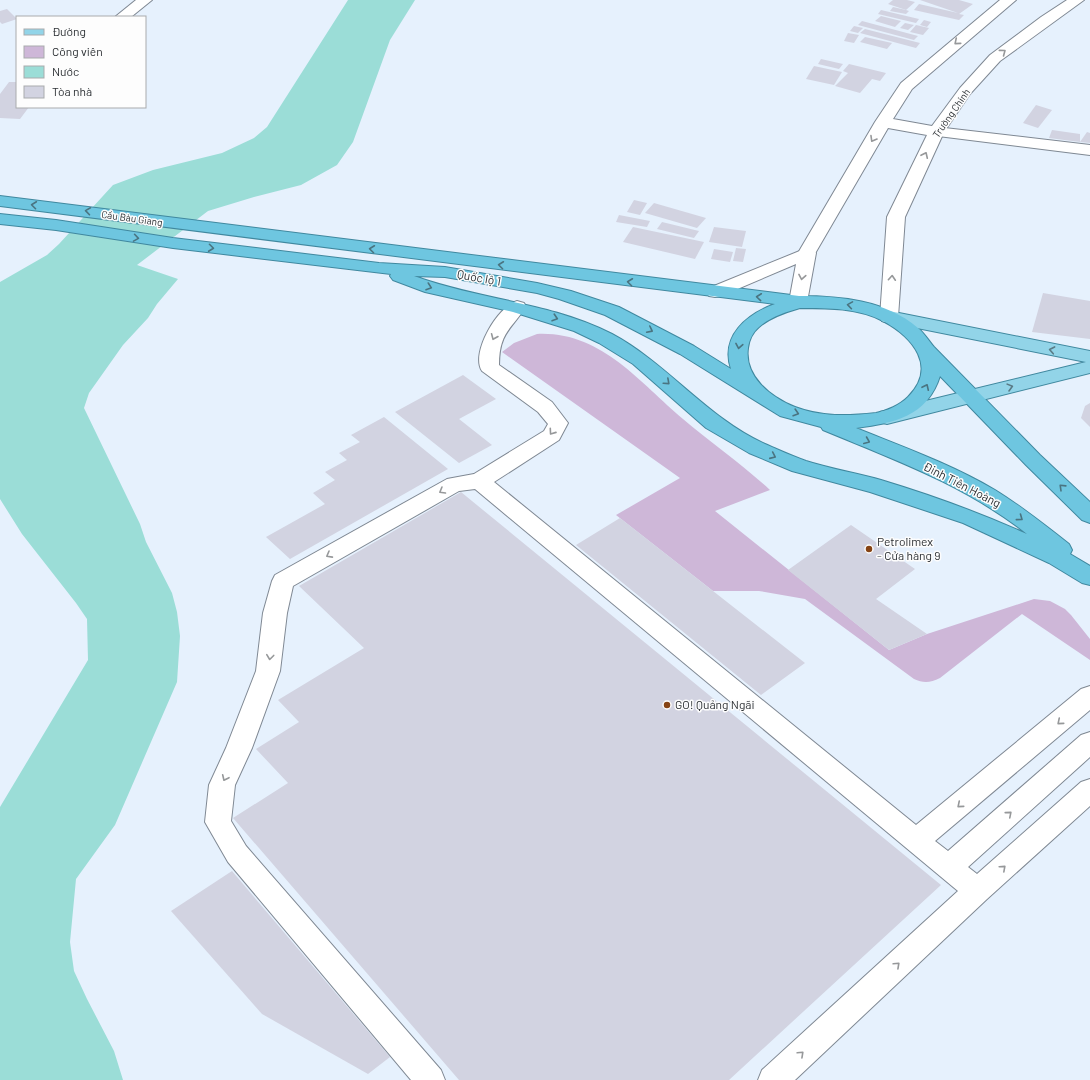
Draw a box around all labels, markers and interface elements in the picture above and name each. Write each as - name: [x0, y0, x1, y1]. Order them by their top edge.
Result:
- legend: [16, 16, 146, 108]
- text: Đường: [52, 24, 86, 38]
- one-way arrow: [955, 37, 962, 44]
- text: Công viên: [52, 44, 103, 58]
- one-way arrow: [999, 50, 1006, 57]
- text: Nước: [52, 64, 79, 78]
- text: Tòa nhà: [52, 84, 92, 98]
- street label: Trường Chinh: [930, 86, 972, 140]
- one-way arrow: [870, 135, 877, 142]
- one-way arrow: [920, 152, 928, 159]
- one-way arrow: [31, 201, 37, 210]
- one-way arrow: [85, 207, 91, 216]
- street label: Cầu Bàu Giang: [101, 208, 163, 228]
- one-way arrow: [133, 233, 139, 241]
- one-way arrow: [208, 243, 214, 252]
- one-way arrow: [369, 245, 375, 254]
- one-way arrow: [498, 261, 504, 270]
- street label: Quốc lộ 1: [456, 266, 502, 288]
- one-way arrow: [799, 274, 807, 281]
- one-way arrow: [887, 275, 896, 281]
- one-way arrow: [627, 277, 633, 286]
- one-way arrow: [425, 282, 432, 291]
- one-way arrow: [756, 293, 762, 302]
- one-way arrow: [847, 301, 853, 310]
- one-way arrow: [551, 313, 558, 322]
- one-way arrow: [645, 325, 653, 333]
- one-way arrow: [490, 334, 498, 341]
- one-way arrow: [735, 342, 744, 349]
- one-way arrow: [1049, 346, 1055, 354]
- one-way arrow: [662, 377, 669, 384]
- one-way arrow: [921, 384, 929, 391]
- one-way arrow: [1007, 384, 1013, 392]
- one-way arrow: [792, 408, 799, 417]
- one-way arrow: [550, 427, 557, 434]
- one-way arrow: [864, 436, 871, 444]
- one-way arrow: [769, 451, 776, 459]
- street label: Đinh Tiên Hoàng: [921, 459, 1003, 510]
- one-way arrow: [1059, 485, 1067, 492]
- one-way arrow: [439, 486, 446, 493]
- one-way arrow: [1016, 513, 1023, 521]
- place label: Petrolimex - Cửa hàng 9: [877, 534, 941, 562]
- marker: Petrolimex - Cửa hàng 9: [864, 544, 874, 554]
- one-way arrow: [326, 550, 333, 557]
- one-way arrow: [266, 654, 275, 660]
- place label: GO! Quảng Ngãi: [675, 697, 755, 711]
- marker: GO! Quảng Ngãi: [662, 700, 672, 710]
- one-way arrow: [1058, 717, 1065, 724]
- one-way arrow: [222, 774, 230, 781]
- one-way arrow: [958, 800, 965, 807]
- one-way arrow: [1005, 811, 1012, 818]
- one-way arrow: [998, 865, 1006, 873]
- one-way arrow: [892, 963, 900, 970]
- one-way arrow: [796, 1051, 804, 1058]

